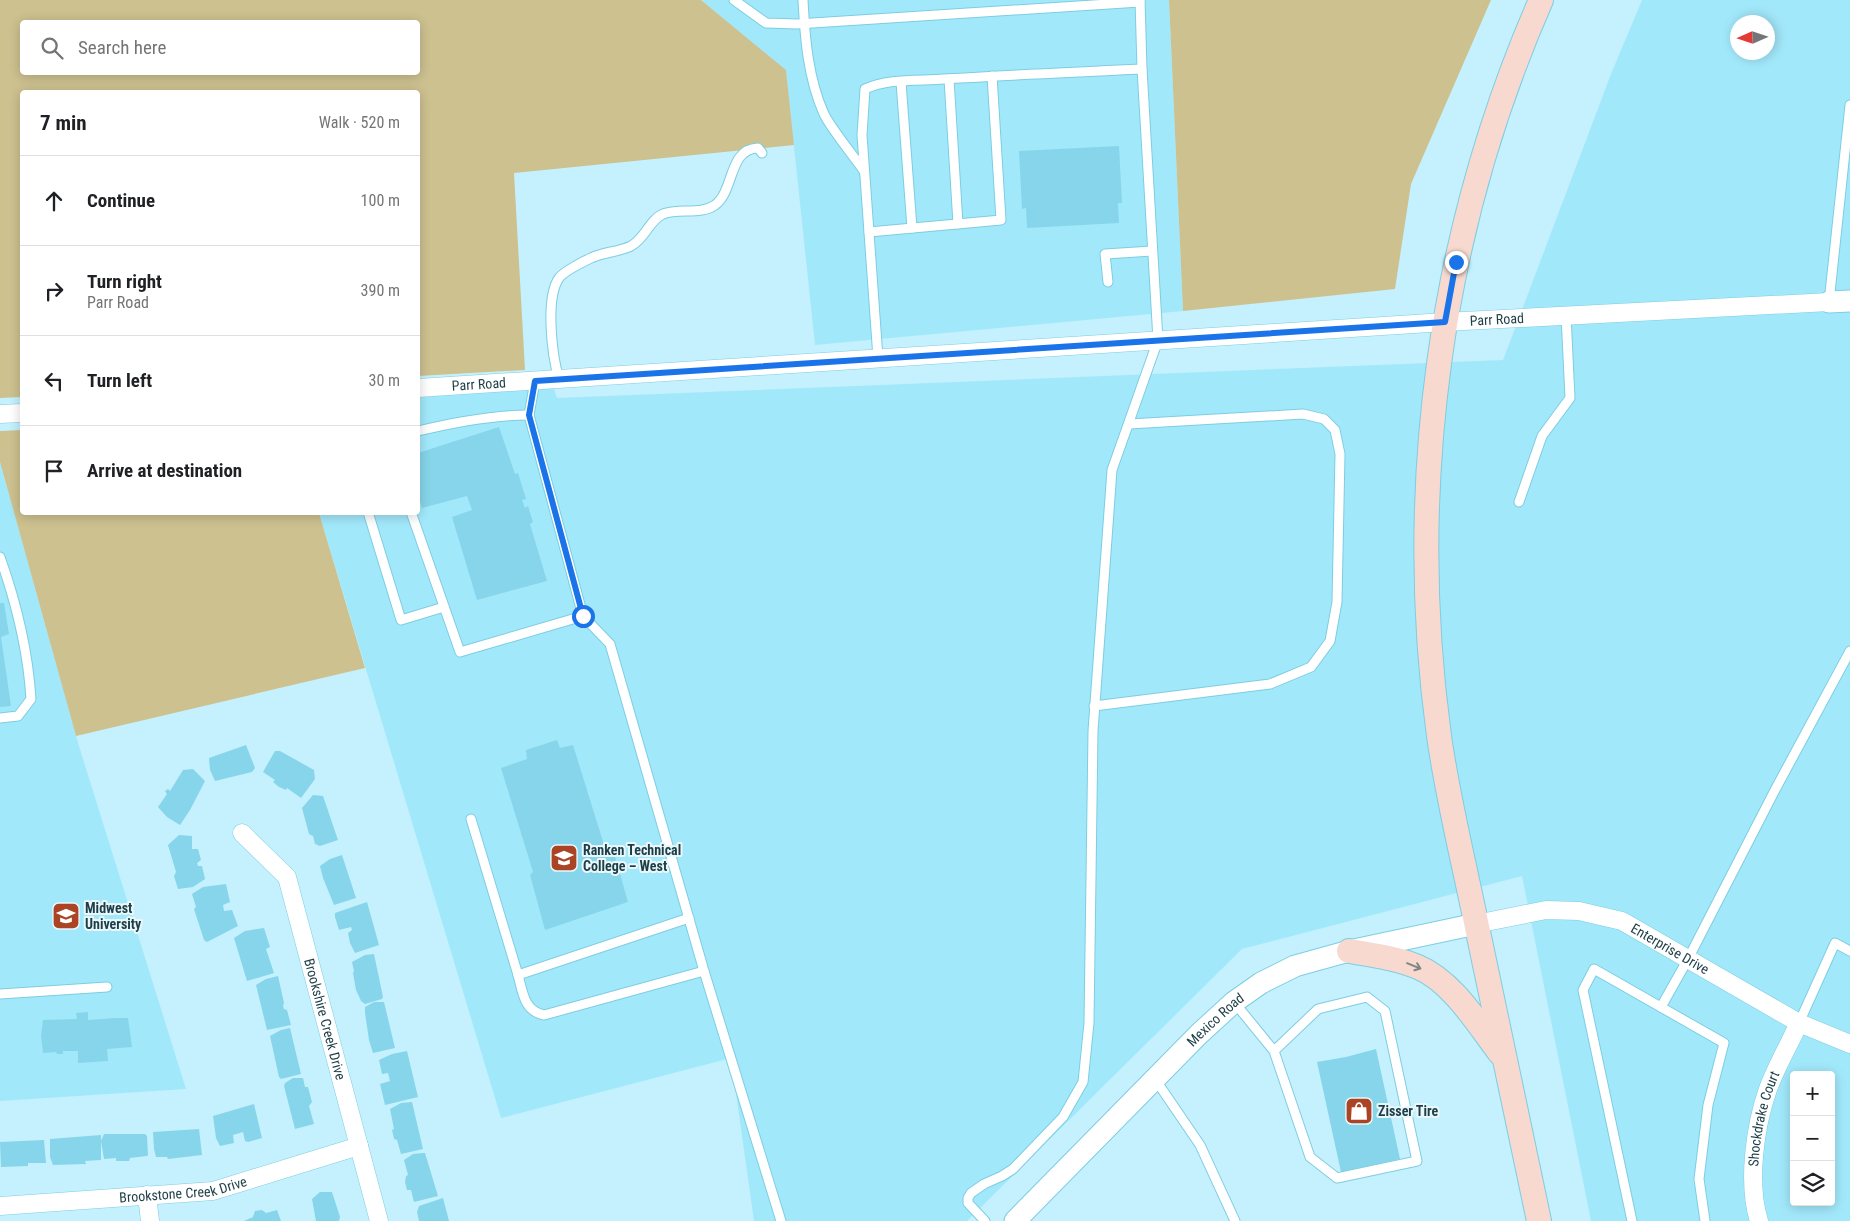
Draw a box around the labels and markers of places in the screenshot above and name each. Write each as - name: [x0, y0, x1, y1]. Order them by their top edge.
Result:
- place label: Ranken Technical College – West: [583, 842, 681, 874]
- school or university icon: Ranken Technical College – West: [549, 843, 579, 873]
- place label: Midwest University: [85, 900, 142, 932]
- school or university icon: Midwest University: [51, 901, 81, 931]
- shop icon: Zisser Tire: [1344, 1096, 1374, 1126]
- place label: Zisser Tire: [1378, 1103, 1438, 1119]

